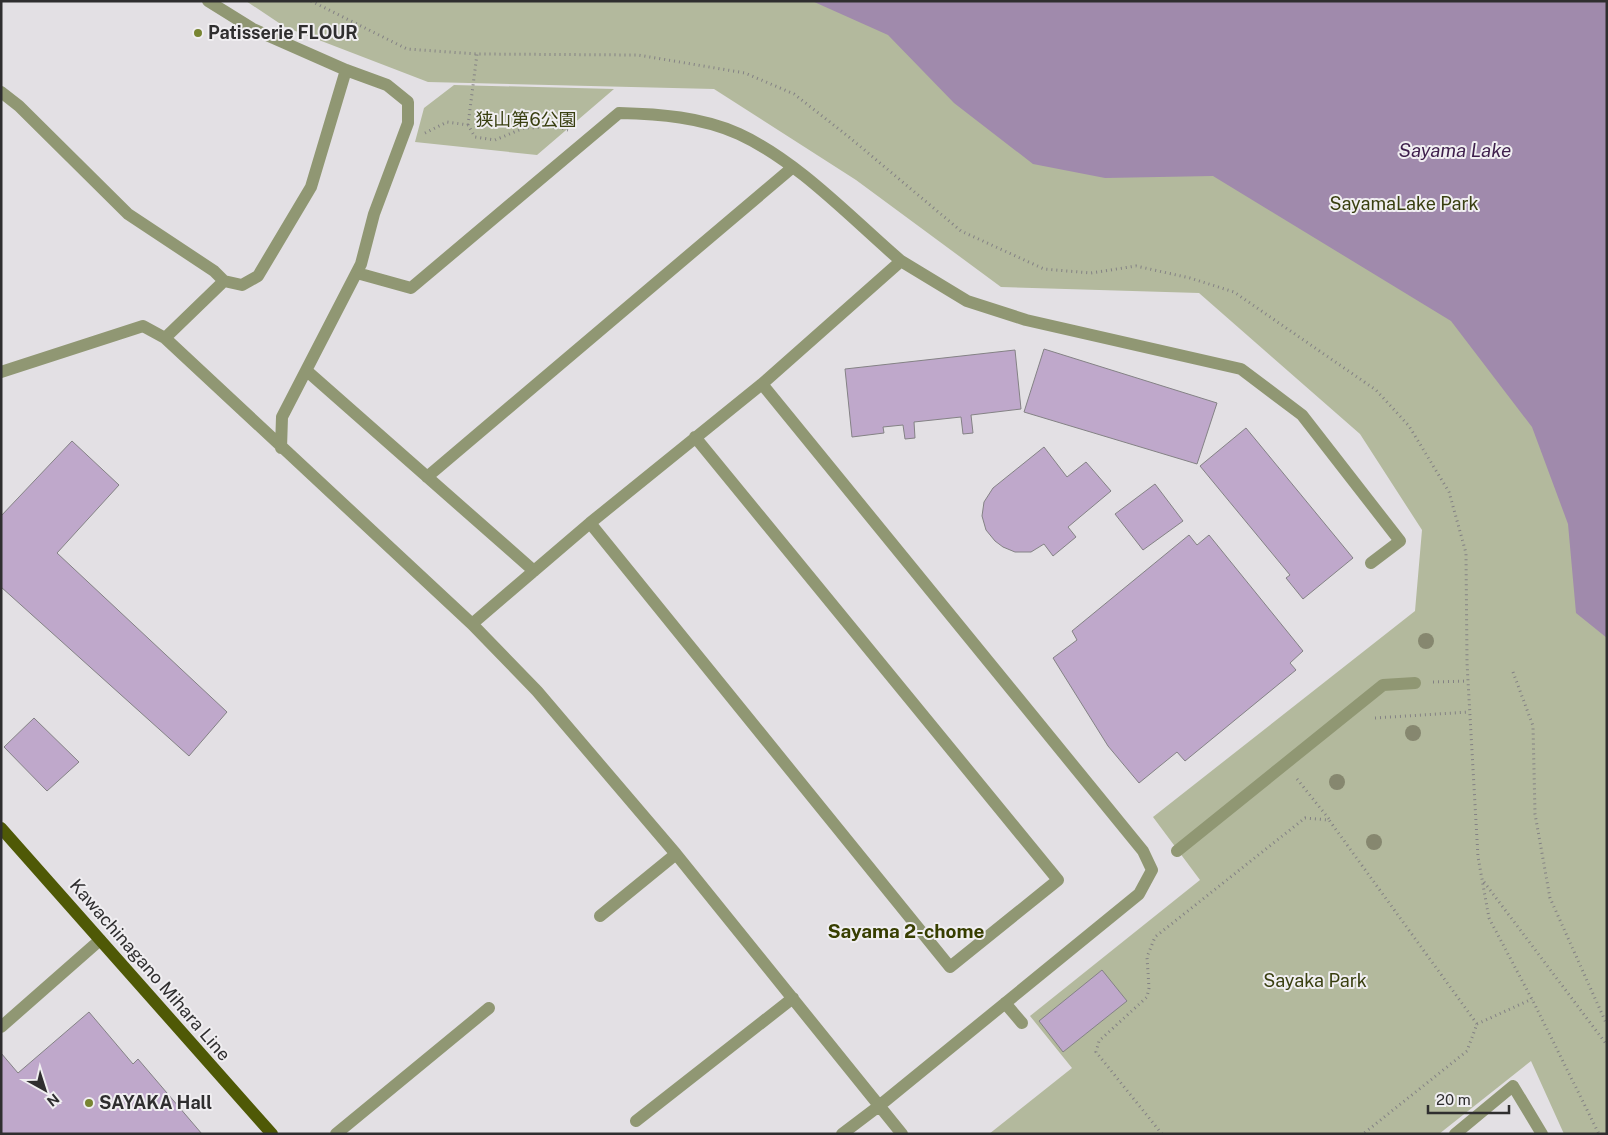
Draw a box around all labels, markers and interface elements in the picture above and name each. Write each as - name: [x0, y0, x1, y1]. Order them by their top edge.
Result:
- place label: Patisserie FLOUR: [208, 22, 358, 43]
- marker: Patisserie FLOUR: [192, 27, 204, 39]
- park label: 狭山第6公園: [475, 109, 577, 130]
- water label: Sayama Lake: [1399, 139, 1511, 161]
- park label: SayamaLake Park: [1329, 193, 1479, 214]
- street label: Kawachinagano Mihara Line: [66, 875, 235, 1065]
- district label: Sayama 2-chome: [828, 920, 984, 942]
- park label: Sayaka Park: [1263, 970, 1367, 991]
- north arrow: [20, 1065, 70, 1115]
- scale bar: [1428, 1082, 1509, 1114]
- text: N: [44, 1090, 62, 1110]
- text: 20 m: [1436, 1091, 1471, 1108]
- place label: SAYAKA Hall: [99, 1092, 212, 1113]
- marker: SAYAKA Hall: [83, 1097, 95, 1109]

